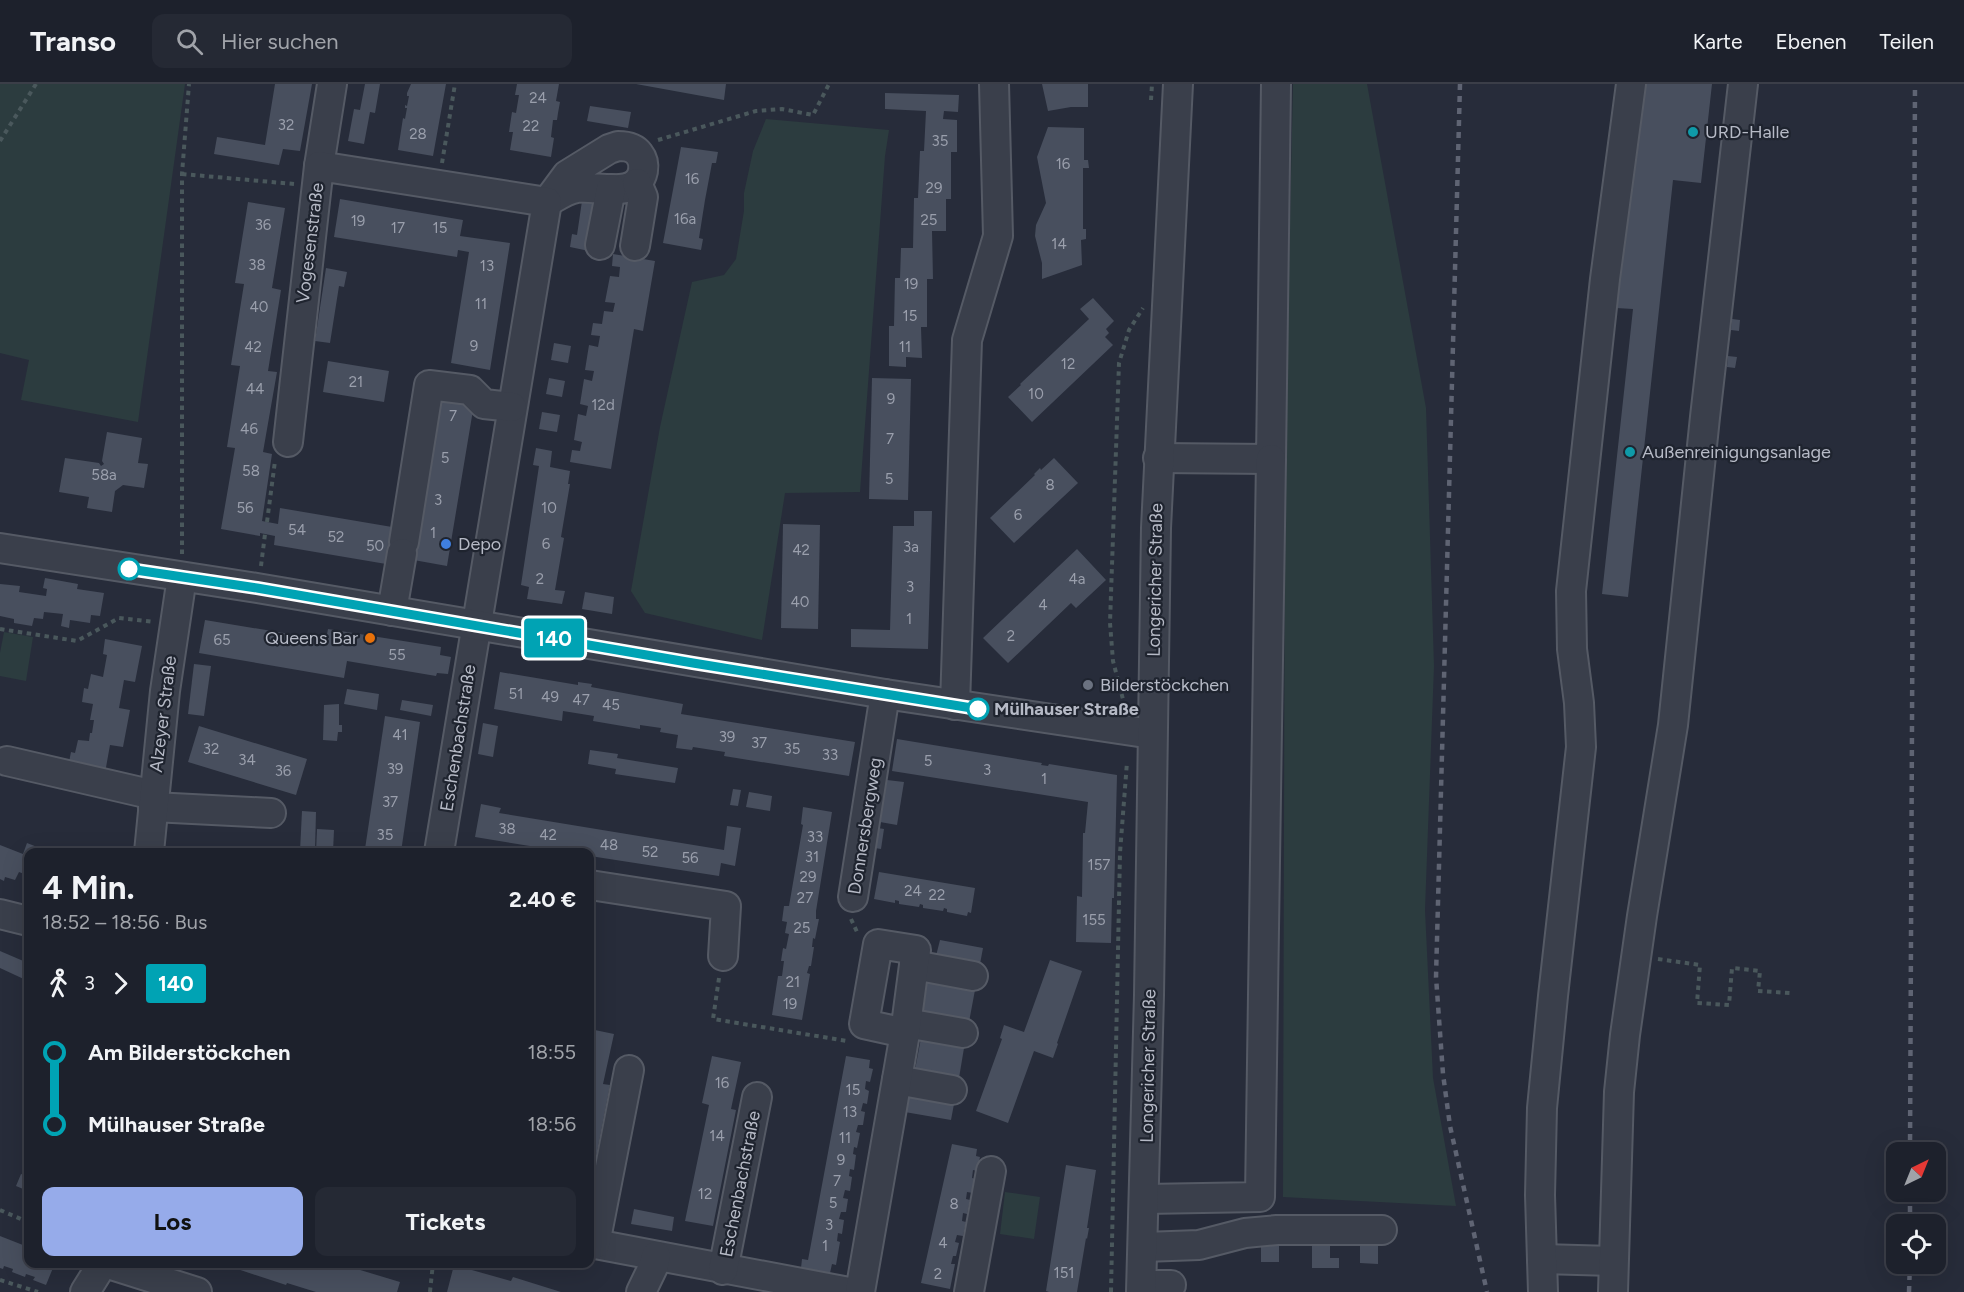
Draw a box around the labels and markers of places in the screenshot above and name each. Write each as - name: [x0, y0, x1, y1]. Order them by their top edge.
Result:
- place label: URD-Halle: [1705, 121, 1790, 143]
- marker: URD-Halle: [1686, 125, 1700, 139]
- place label: Außenreinigungsanlage: [1642, 441, 1831, 463]
- marker: Außenreinigungsanlage: [1623, 445, 1637, 459]
- place label: Depo: [458, 533, 501, 555]
- marker: Depo: [439, 537, 453, 551]
- unlabelled marker: [118, 558, 140, 580]
- place label: Queens Bar: [265, 627, 358, 649]
- marker: Queens Bar: [363, 631, 377, 645]
- place label: Bilderstöckchen: [1100, 674, 1229, 696]
- marker: Bilderstöckchen: [1081, 678, 1095, 692]
- marker: Mülhauser Straße: [967, 698, 989, 720]
- place label: Mülhauser Straße: [994, 698, 1139, 720]

